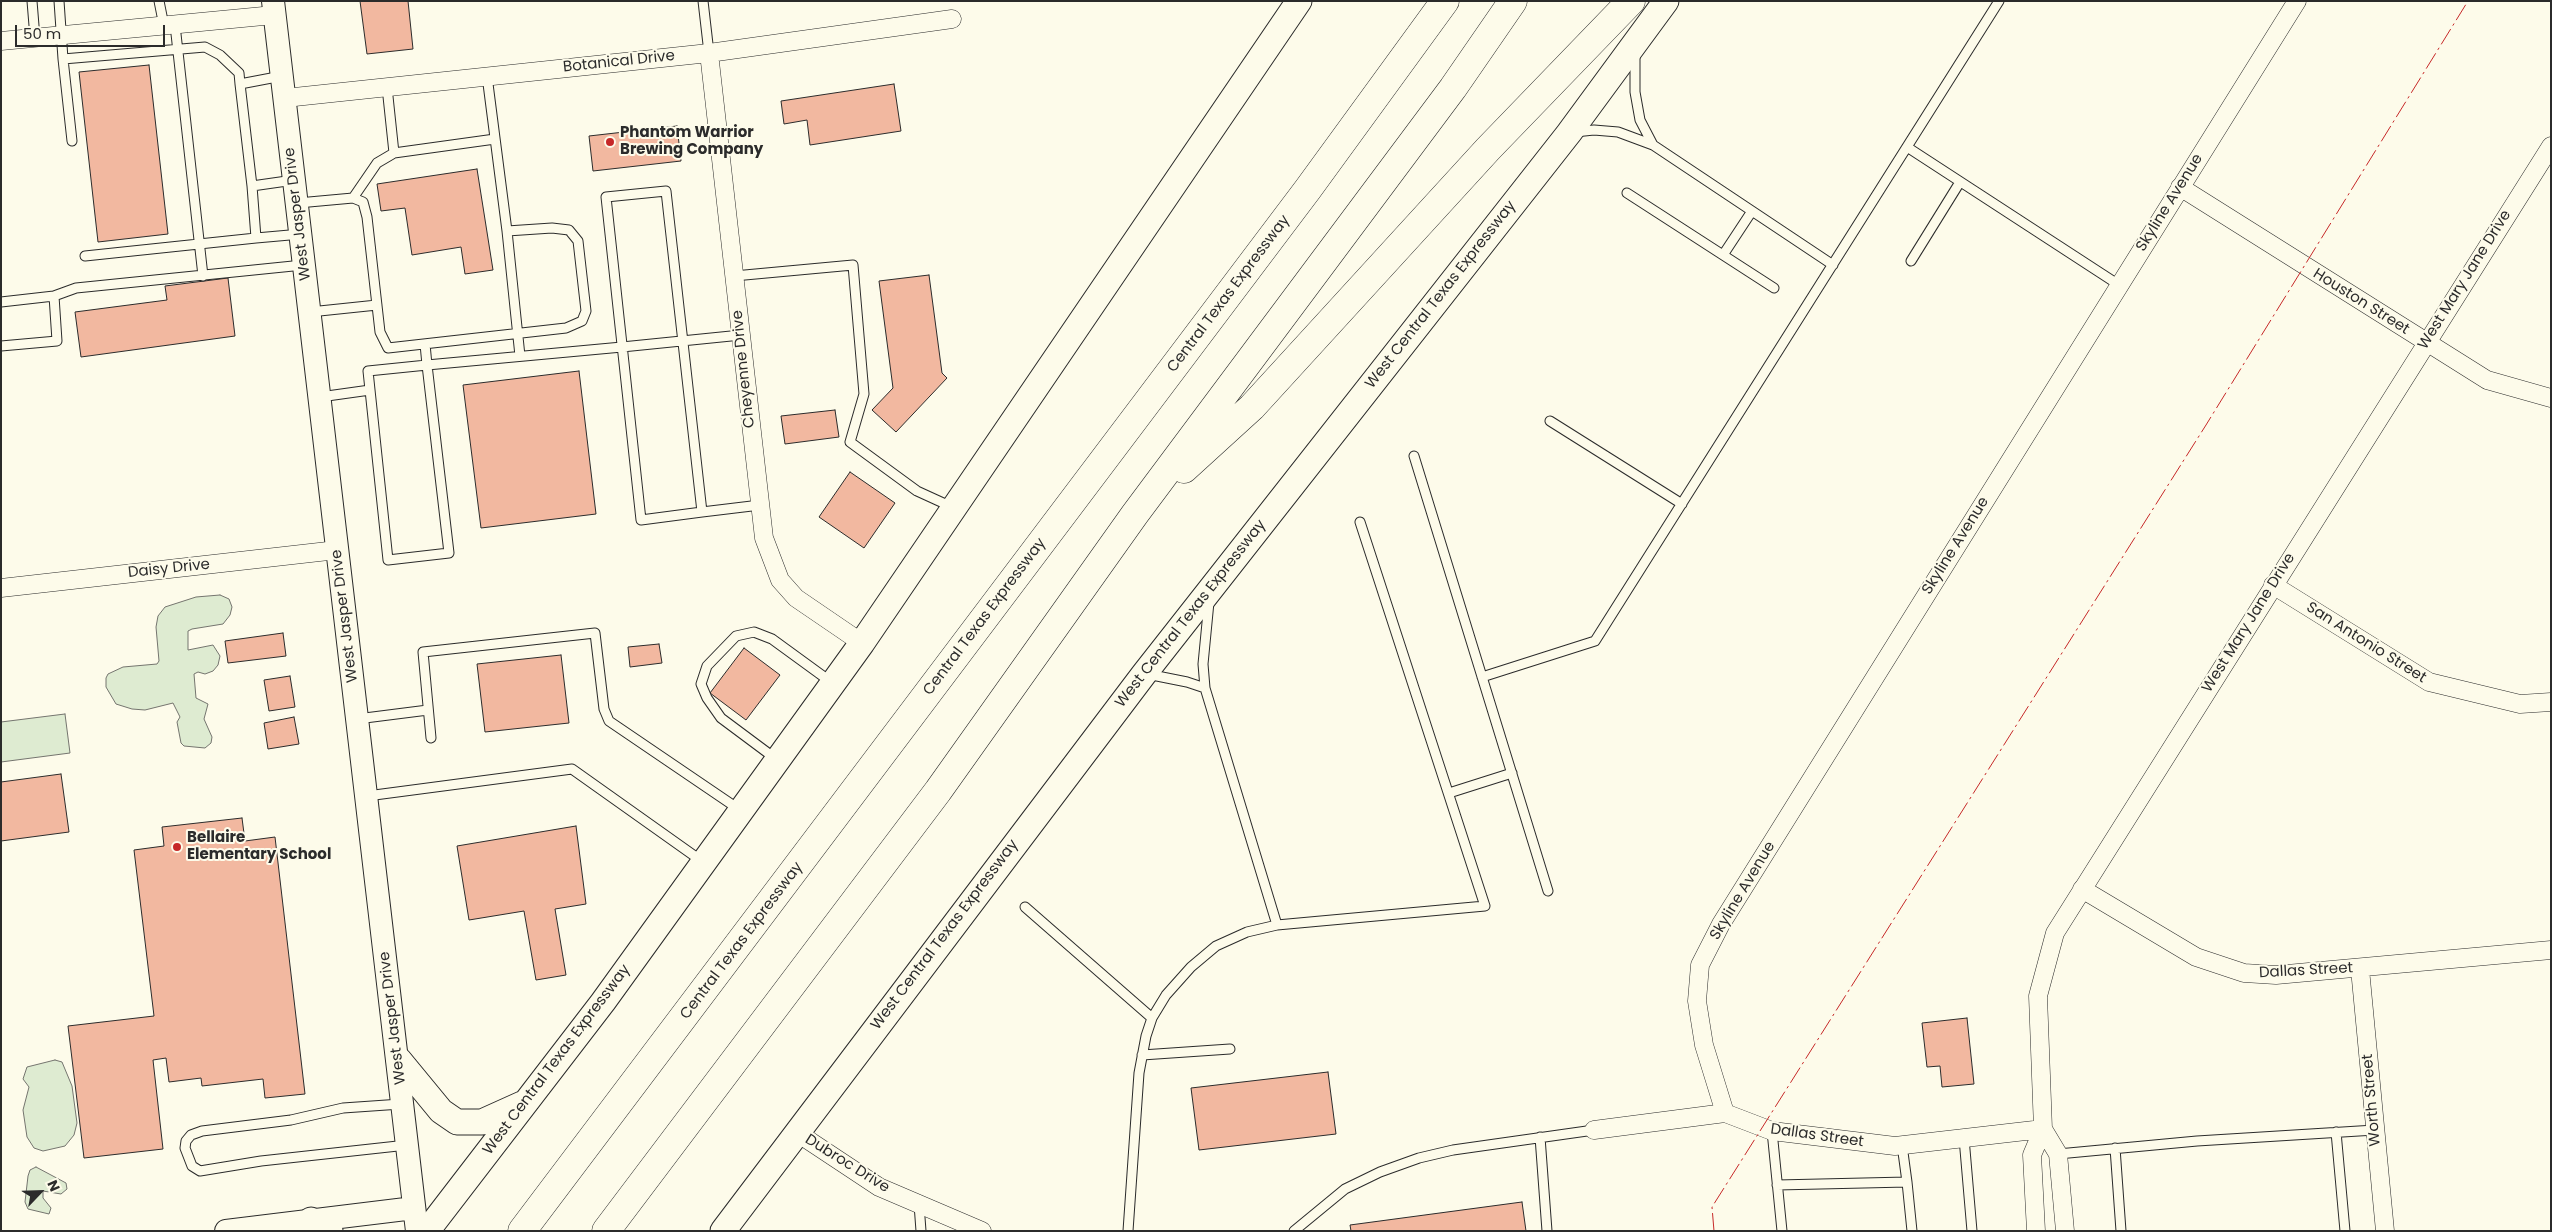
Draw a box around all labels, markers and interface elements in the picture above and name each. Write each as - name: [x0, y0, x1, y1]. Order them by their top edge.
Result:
- scale bar: [18, 15, 168, 47]
- text: 50 m: [23, 23, 61, 44]
- street label: Botanical Drive: [562, 47, 676, 77]
- place label: Phantom Warrior Brewing Company: [620, 124, 763, 159]
- marker: Phantom Warrior Brewing Company: [604, 136, 616, 148]
- street label: West Jasper Drive: [281, 147, 315, 281]
- street label: Skyline Avenue: [2133, 151, 2207, 255]
- street label: West Central Texas Expressway: [1362, 197, 1520, 393]
- street label: West Mary Jane Drive: [2415, 207, 2515, 353]
- street label: Central Texas Expressway: [1164, 212, 1294, 376]
- street label: Houston Street: [2310, 265, 2412, 339]
- street label: Cheyenne Drive: [729, 309, 759, 429]
- street label: Skyline Avenue: [1919, 494, 1993, 598]
- street label: West Central Texas Expressway: [1112, 516, 1270, 712]
- street label: Central Texas Expressway: [920, 535, 1050, 699]
- street label: West Jasper Drive: [328, 549, 362, 683]
- street label: West Mary Jane Drive: [2199, 550, 2299, 696]
- street label: Daisy Drive: [127, 556, 211, 582]
- street label: San Antonio Street: [2303, 599, 2429, 687]
- place label: Bellaire Elementary School: [187, 829, 331, 864]
- street label: West Central Texas Expressway: [868, 836, 1022, 1034]
- street label: Skyline Avenue: [1707, 839, 1779, 943]
- marker: Bellaire Elementary School: [171, 841, 183, 853]
- street label: Central Texas Expressway: [677, 859, 807, 1023]
- street label: West Jasper Drive: [376, 951, 410, 1085]
- street label: Dallas Street: [2259, 960, 2353, 982]
- street label: West Central Texas Expressway: [480, 961, 634, 1159]
- street label: Worth Street: [2359, 1053, 2385, 1147]
- street label: Dallas Street: [1769, 1121, 1865, 1151]
- street label: Dubroc Drive: [801, 1131, 893, 1197]
- north arrow: [15, 1167, 65, 1217]
- text: N: [42, 1177, 65, 1195]

